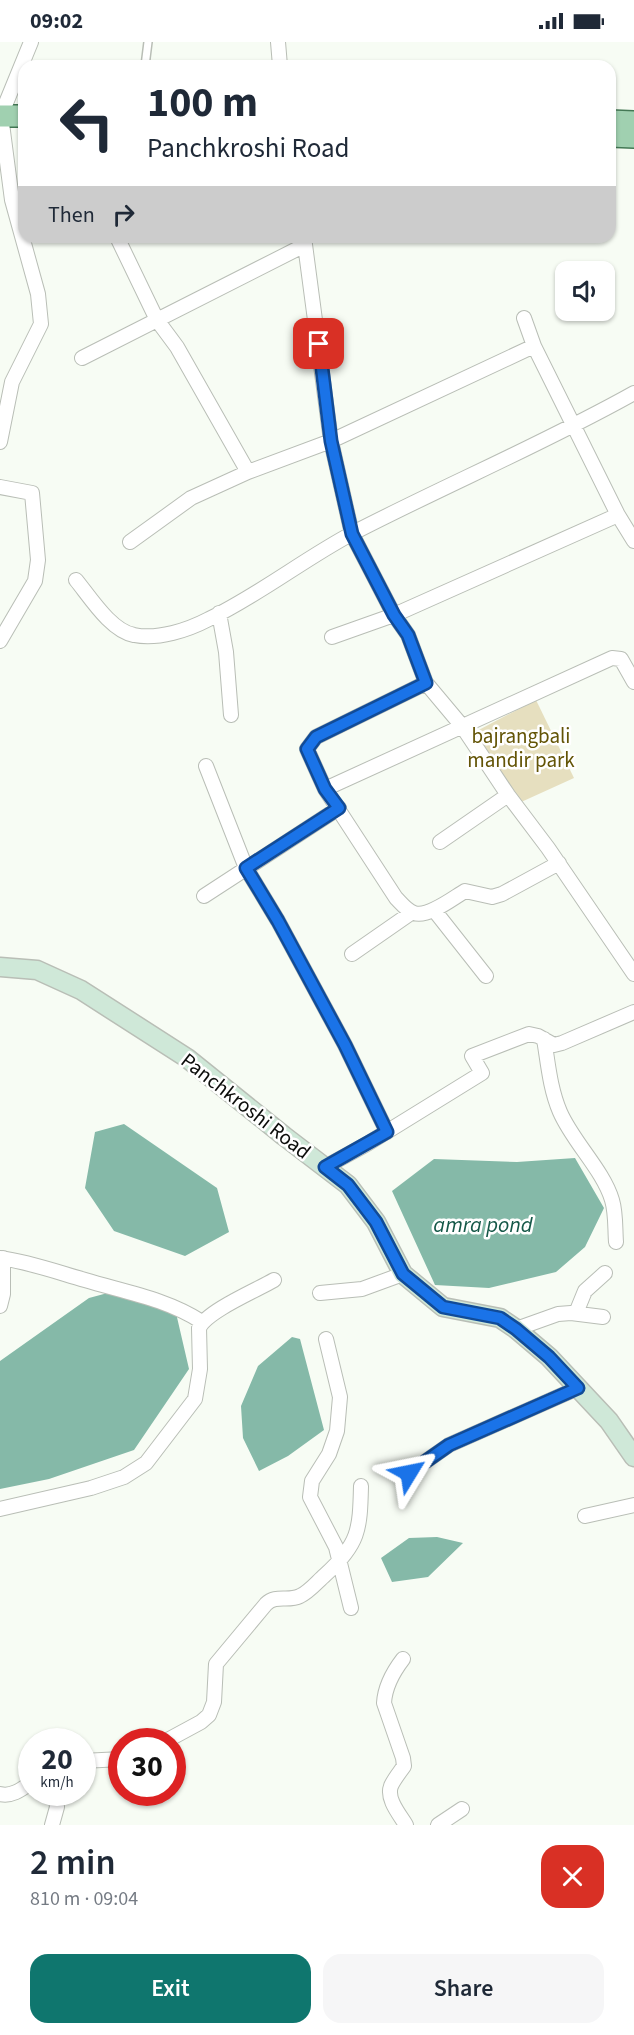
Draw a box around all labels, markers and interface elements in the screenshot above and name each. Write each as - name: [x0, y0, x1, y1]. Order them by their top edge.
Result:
- text: 09:02: [30, 5, 83, 37]
- text: 100 m: [147, 73, 258, 133]
- icon: left: [48, 84, 126, 162]
- text: Panchkroshi Road: [147, 129, 350, 168]
- icon: right: [107, 198, 140, 231]
- text: Then: [48, 199, 95, 231]
- map controls: [555, 261, 615, 321]
- button: sound: [555, 261, 615, 321]
- pin: [293, 318, 344, 369]
- icon: arrive: [302, 327, 335, 360]
- park label: bajrangbali mandir park: [467, 721, 575, 775]
- street label: Panchkroshi Road: [175, 1046, 317, 1166]
- water label: amra pond: [433, 1209, 534, 1241]
- position arrow: [377, 1441, 441, 1505]
- speed limit sign: 30: [108, 1728, 186, 1806]
- text: 20: [41, 1738, 73, 1781]
- text: km/h: [40, 1772, 74, 1793]
- text: 2 min: [30, 1837, 116, 1888]
- button: close: [541, 1845, 604, 1908]
- text: 810 m · 09:04: [30, 1885, 138, 1913]
- button: Exit: [30, 1954, 311, 2023]
- button: Share: [323, 1954, 604, 2023]

